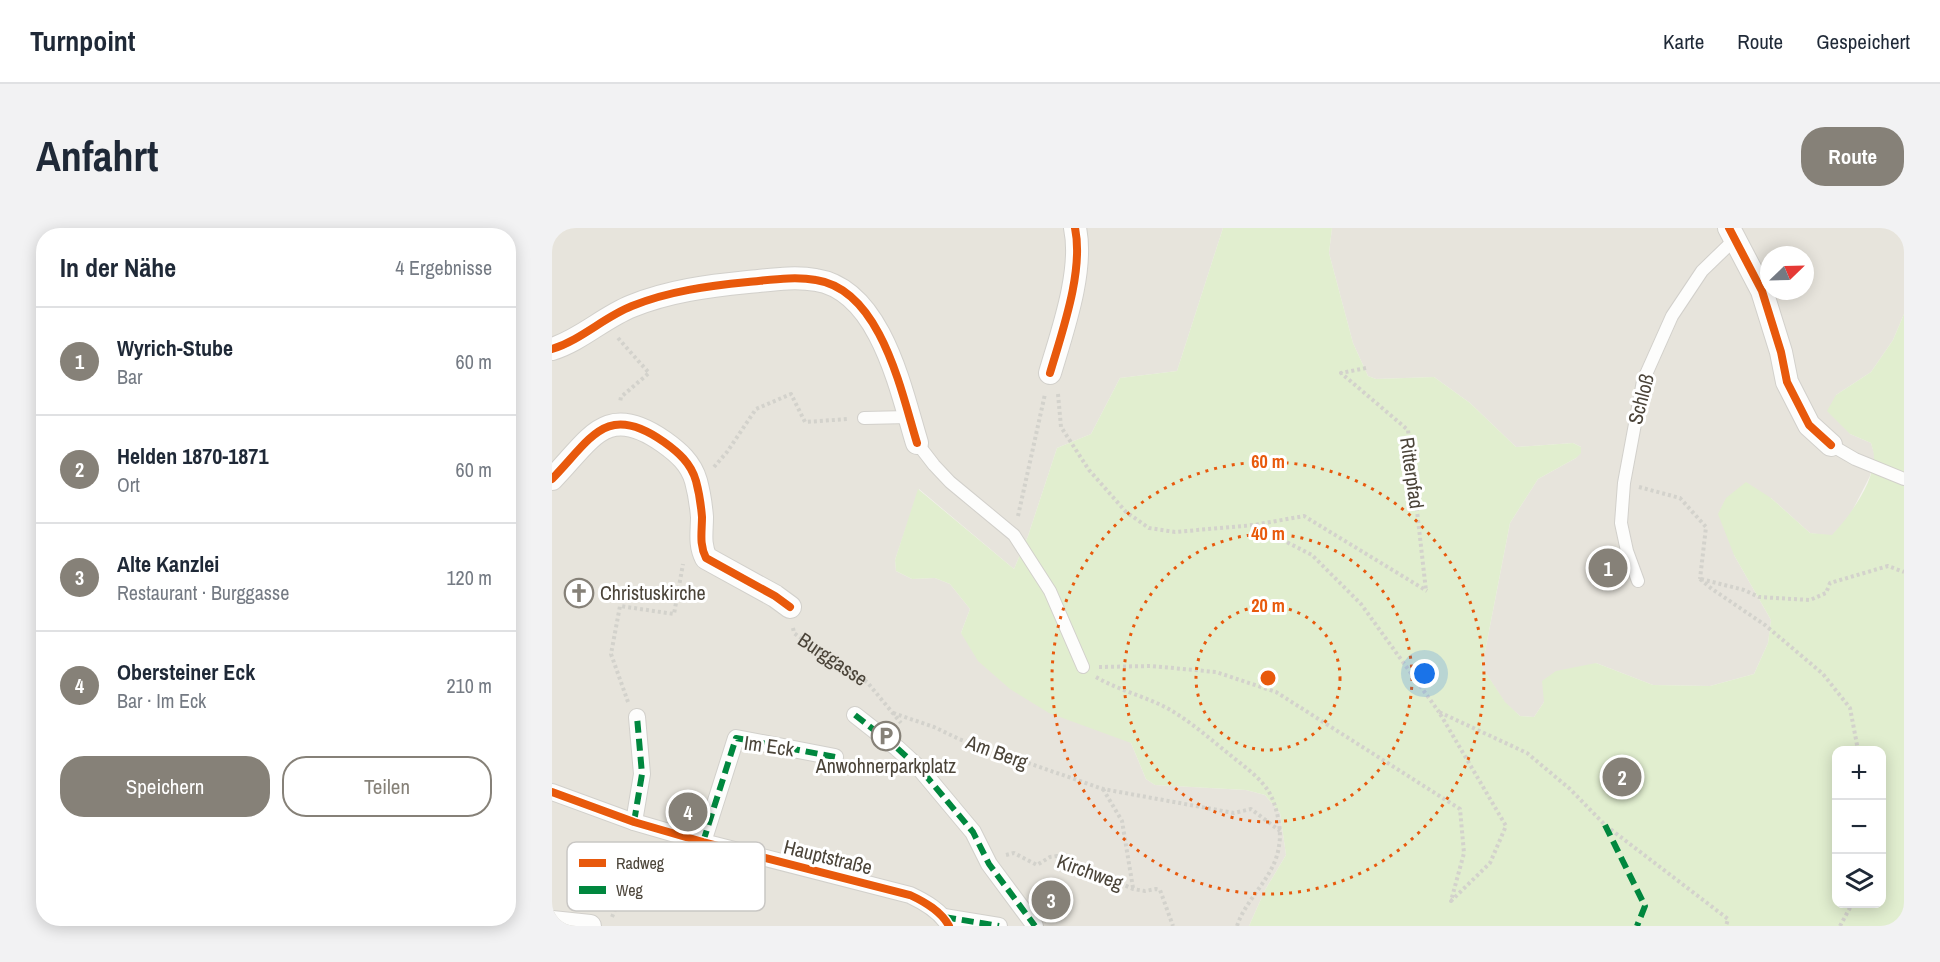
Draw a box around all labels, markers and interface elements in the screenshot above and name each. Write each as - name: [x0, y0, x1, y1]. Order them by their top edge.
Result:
- text: Turnpoint: [30, 22, 135, 60]
- text: Karte: [1663, 27, 1704, 56]
- text: Route: [1737, 27, 1783, 56]
- text: Gespeichert: [1816, 27, 1910, 56]
- button: Route: [1801, 127, 1904, 186]
- text: Anfahrt: [36, 128, 158, 184]
- north arrow: [1760, 246, 1814, 300]
- text: In der Nähe: [60, 250, 176, 285]
- text: 4 Ergebnisse: [395, 254, 492, 281]
- text: Wyrich-Stube: [117, 333, 233, 363]
- text: 1: [75, 348, 84, 375]
- text: 60 m: [456, 348, 492, 375]
- text: Bar: [117, 363, 143, 390]
- street label: Schloß: [1621, 371, 1660, 427]
- street label: Ritterpfad: [1394, 435, 1431, 510]
- text: Helden 1870-1871: [117, 441, 268, 471]
- text: 60 m: [1251, 449, 1285, 474]
- text: 2: [75, 456, 84, 483]
- text: 60 m: [456, 456, 492, 483]
- text: Ort: [117, 471, 140, 498]
- text: 40 m: [1251, 521, 1285, 546]
- pin: 1: [1588, 546, 1628, 590]
- text: Alte Kanzlei: [117, 549, 219, 579]
- text: 3: [75, 564, 84, 591]
- text: 120 m: [446, 564, 492, 591]
- church icon: Christuskirche: [563, 577, 595, 609]
- text: Restaurant · Burggasse: [117, 579, 289, 606]
- place label: Christuskirche: [600, 579, 706, 606]
- text: 20 m: [1251, 593, 1285, 618]
- street label: Burggasse: [793, 626, 873, 692]
- text: Obersteiner Eck: [117, 657, 255, 687]
- your location: [1410, 659, 1439, 688]
- centre of rings: [1258, 668, 1278, 688]
- text: 4: [75, 672, 84, 699]
- text: 210 m: [446, 672, 492, 699]
- text: Bar · Im Eck: [117, 687, 206, 714]
- parking icon: Anwohnerparkplatz: [870, 720, 902, 752]
- street label: Am Berg: [962, 728, 1032, 775]
- street label: Im Eck: [742, 729, 797, 762]
- map controls: [1832, 746, 1886, 908]
- button: +: [1832, 746, 1886, 800]
- place label: Anwohnerparkplatz: [815, 752, 956, 779]
- pin: 2: [1602, 754, 1642, 800]
- button: Speichern: [60, 756, 270, 817]
- button: Teilen: [282, 756, 492, 817]
- pin: 4: [668, 790, 708, 834]
- button: −: [1832, 800, 1886, 854]
- street label: Hauptstraße: [781, 832, 875, 881]
- legend: [567, 842, 765, 911]
- street label: Kirchweg: [1053, 847, 1127, 896]
- text: Radweg: [616, 852, 665, 874]
- button: layers: [1832, 854, 1886, 908]
- pin: 3: [1032, 878, 1070, 922]
- text: Weg: [616, 879, 643, 901]

